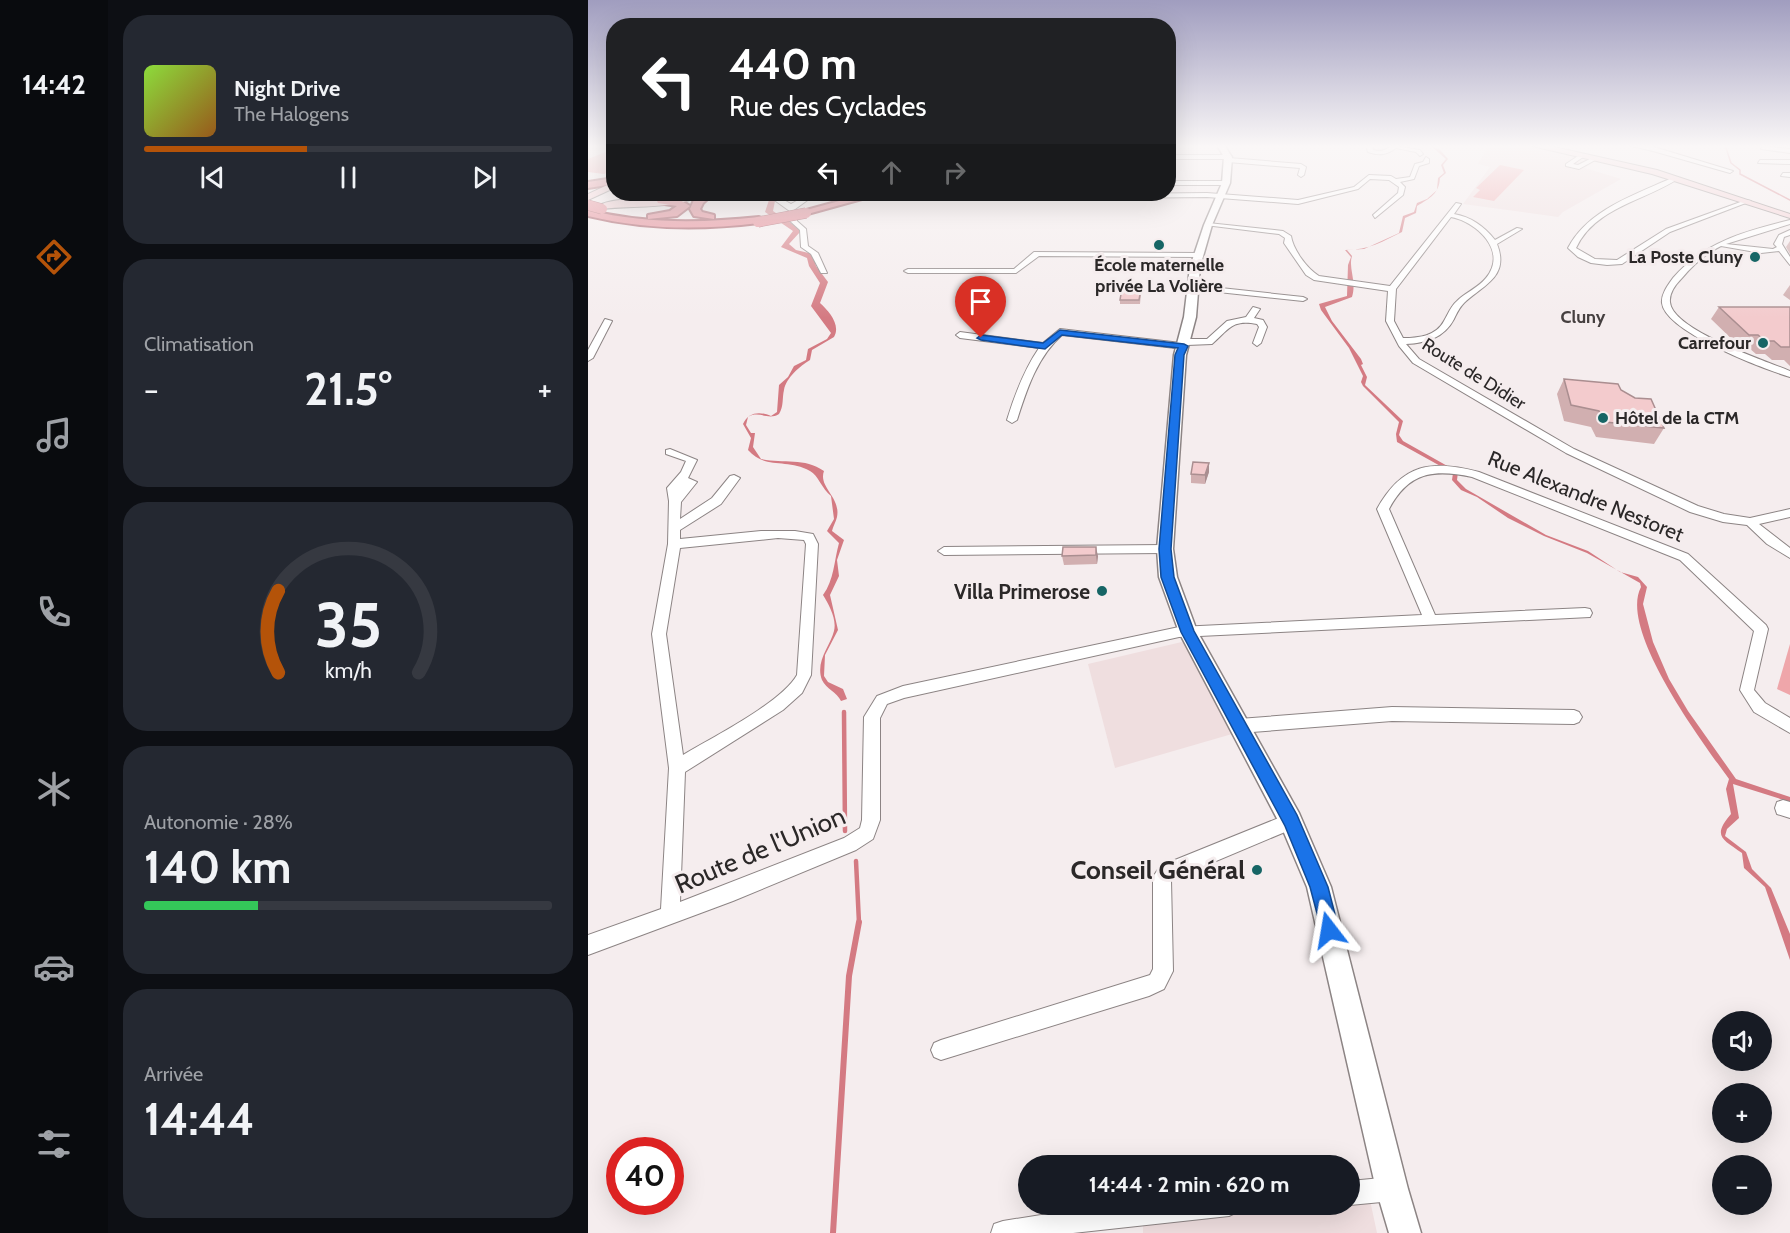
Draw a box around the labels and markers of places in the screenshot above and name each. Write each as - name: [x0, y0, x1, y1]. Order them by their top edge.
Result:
- marker: École maternelle privée La Volière: [1152, 238, 1166, 252]
- place label: La Poste Cluny: [1628, 246, 1743, 268]
- marker: La Poste Cluny: [1748, 250, 1762, 264]
- place label: École maternelle privée La Volière: [1094, 254, 1224, 297]
- pin: [955, 276, 1006, 338]
- place label: Carrefour: [1678, 332, 1751, 354]
- marker: Carrefour: [1756, 336, 1770, 350]
- place label: Hôtel de la CTM: [1615, 407, 1739, 429]
- marker: Hôtel de la CTM: [1596, 411, 1610, 425]
- place label: Villa Primerose: [954, 579, 1090, 604]
- marker: Villa Primerose: [1095, 584, 1109, 598]
- place label: Conseil Général: [1070, 854, 1245, 886]
- marker: Conseil Général: [1250, 863, 1264, 877]

